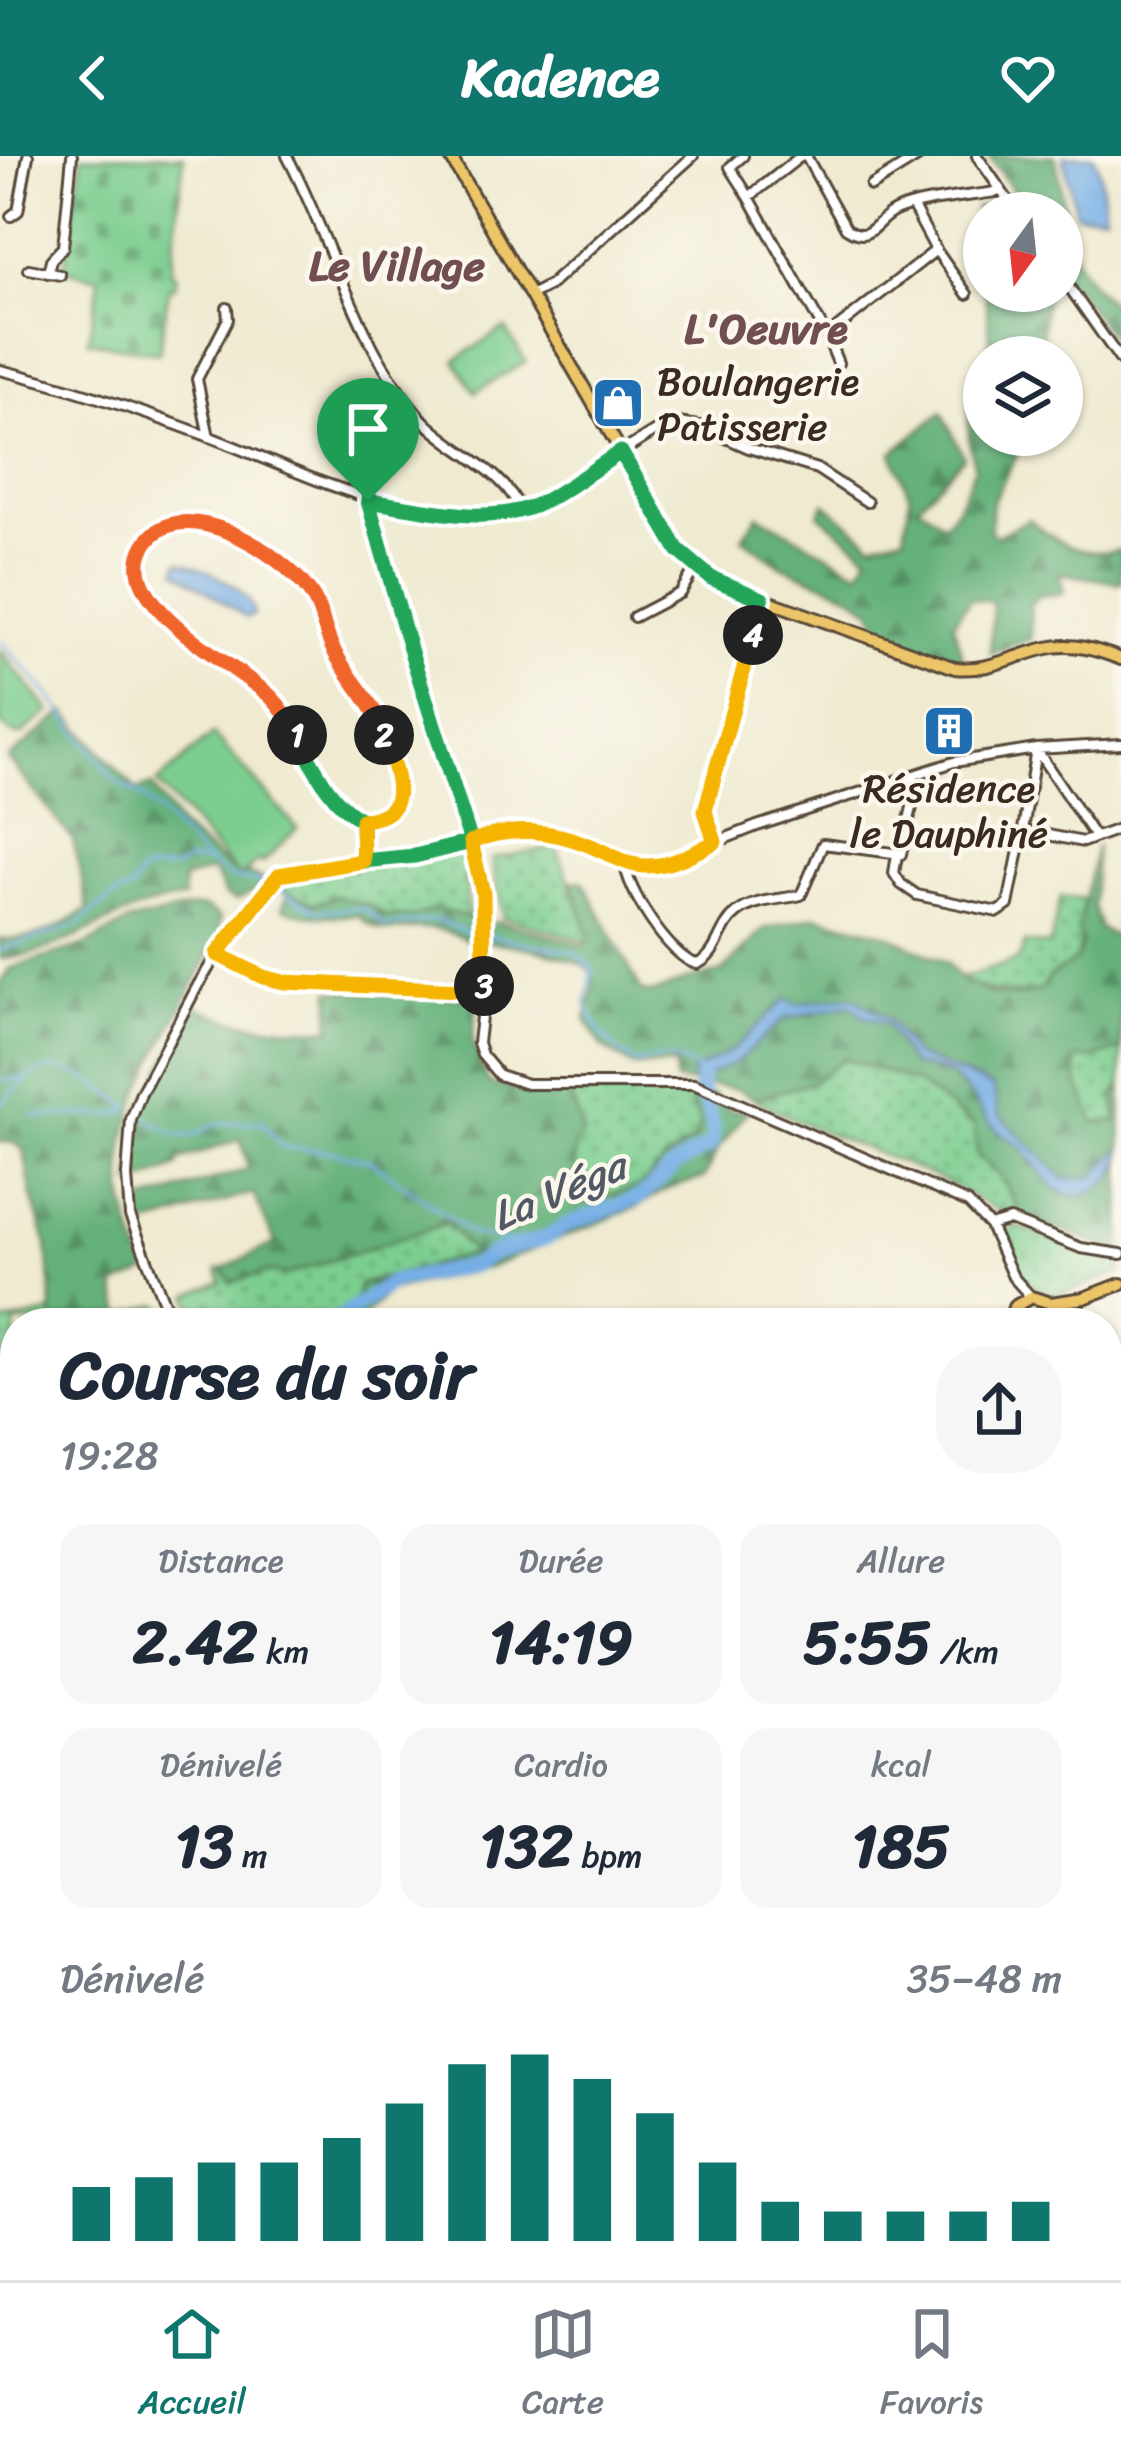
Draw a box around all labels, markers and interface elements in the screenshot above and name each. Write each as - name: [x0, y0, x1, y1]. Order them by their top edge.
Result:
- text: Kadence: [461, 30, 660, 126]
- icon: back: [60, 45, 126, 111]
- icon: heart: [995, 45, 1061, 111]
- north arrow: [963, 192, 1083, 312]
- map controls: [963, 192, 1083, 456]
- district label: Le Village: [309, 229, 486, 303]
- district label: L'Oeuvre: [684, 292, 848, 366]
- button: layers: [963, 336, 1083, 456]
- place label: Boulangerie Patisserie: [657, 347, 860, 461]
- shop icon: Boulangerie Patisserie: [590, 375, 646, 431]
- pin: [317, 378, 419, 501]
- icon: arrive: [335, 396, 401, 462]
- pin: 4: [723, 605, 783, 665]
- text: 4: [743, 606, 763, 664]
- building icon: Résidence le Dauphiné: [921, 703, 977, 759]
- pin: 1: [267, 705, 327, 765]
- pin: 2: [354, 705, 414, 765]
- text: 1: [290, 706, 304, 764]
- text: 2: [374, 706, 394, 764]
- place label: Résidence le Dauphiné: [850, 754, 1048, 868]
- pin: 3: [454, 956, 514, 1016]
- text: 3: [475, 957, 493, 1015]
- water label: La Véga: [479, 1128, 642, 1252]
- text: Course du soir: [60, 1317, 473, 1434]
- button: share: [936, 1347, 1062, 1473]
- text: 19:28: [60, 1421, 158, 1490]
- text: Distance: [158, 1532, 284, 1590]
- text: Durée: [519, 1532, 603, 1590]
- text: Allure: [857, 1532, 945, 1590]
- text: 2.42: [133, 1590, 258, 1696]
- text: 14:19: [489, 1590, 633, 1696]
- text: 5:55: [803, 1590, 931, 1696]
- text: km: [258, 1623, 309, 1681]
- text: /km: [931, 1623, 999, 1681]
- text: Dénivelé: [160, 1736, 282, 1794]
- text: Cardio: [514, 1736, 608, 1794]
- text: kcal: [871, 1736, 931, 1794]
- text: 13: [175, 1794, 233, 1900]
- text: 132: [480, 1794, 573, 1900]
- text: 185: [852, 1794, 950, 1900]
- text: m: [233, 1827, 267, 1885]
- text: bpm: [573, 1827, 642, 1885]
- text: Dénivelé: [60, 1944, 205, 2013]
- text: 35–48 m: [907, 1944, 1062, 2013]
- tab: Accueil: [138, 2301, 246, 2431]
- tab: Carte: [522, 2301, 604, 2431]
- tab: Favoris: [880, 2301, 983, 2431]

